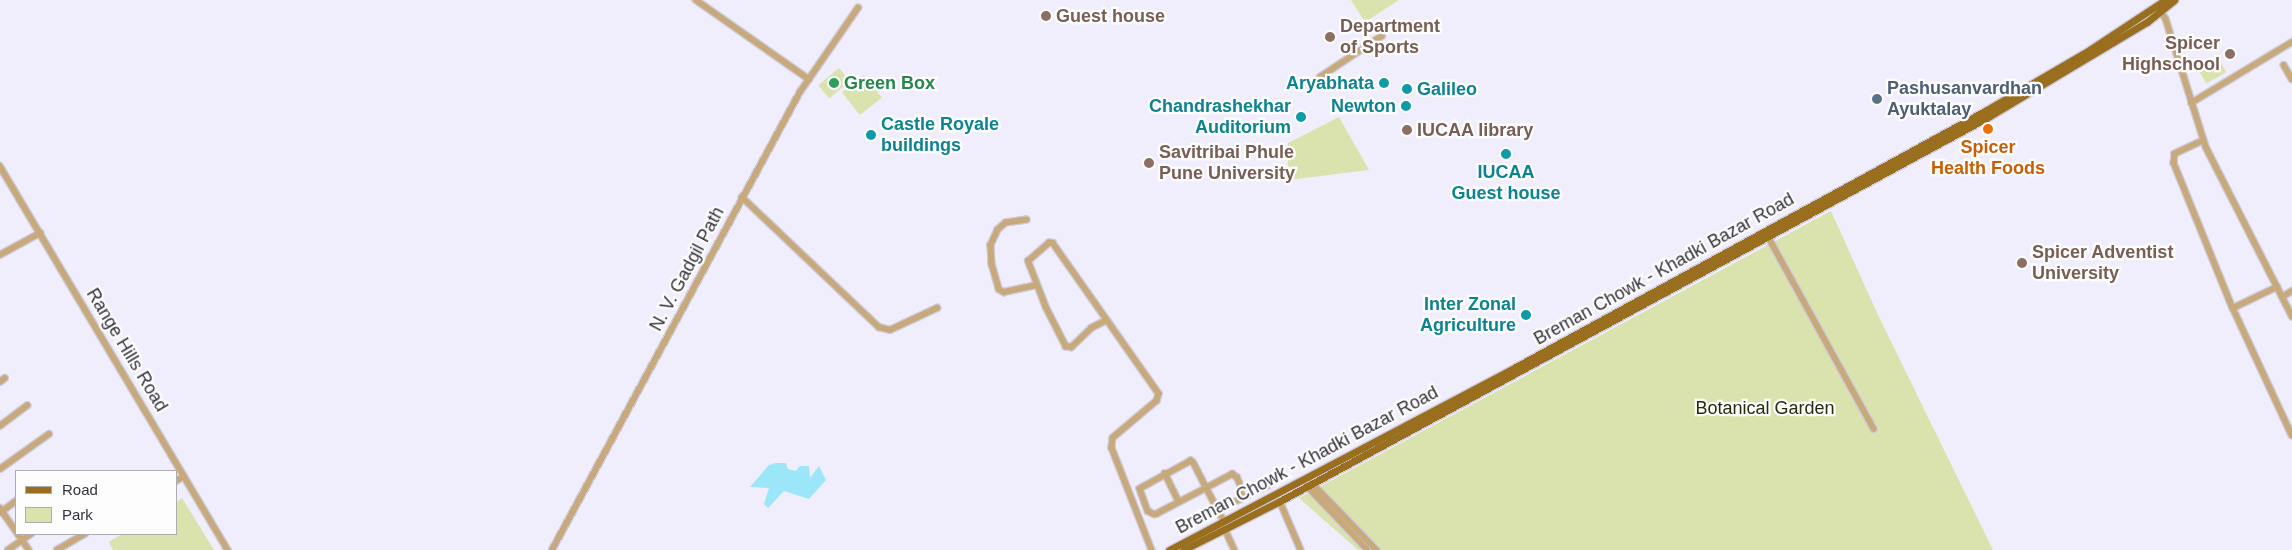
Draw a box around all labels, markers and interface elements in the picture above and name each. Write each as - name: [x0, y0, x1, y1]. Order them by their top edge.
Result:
- place label: Guest house: [1056, 5, 1165, 27]
- marker: Guest house: [1040, 10, 1052, 22]
- place label: Department of Sports: [1340, 16, 1440, 58]
- marker: Department of Sports: [1324, 31, 1336, 43]
- place label: Spicer Highschool: [2122, 33, 2220, 76]
- marker: Spicer Highschool: [2224, 48, 2236, 60]
- place label: Green Box: [844, 72, 935, 94]
- place label: Aryabhata: [1286, 72, 1374, 94]
- marker: Green Box: [828, 77, 840, 89]
- marker: Aryabhata: [1378, 77, 1390, 89]
- place label: Galileo: [1417, 78, 1477, 100]
- place label: Pashusanvardhan Ayuktalay: [1887, 78, 2042, 120]
- marker: Galileo: [1401, 83, 1413, 95]
- marker: Pashusanvardhan Ayuktalay: [1871, 93, 1883, 105]
- place label: Newton: [1331, 95, 1396, 117]
- place label: Chandrashekhar Auditorium: [1149, 96, 1291, 138]
- marker: Newton: [1400, 100, 1412, 112]
- marker: Chandrashekhar Auditorium: [1295, 111, 1307, 123]
- place label: Castle Royale buildings: [881, 114, 999, 156]
- place label: IUCAA library: [1417, 119, 1534, 141]
- marker: Spicer Health Foods: [1982, 123, 1994, 135]
- marker: IUCAA library: [1401, 124, 1413, 136]
- marker: Castle Royale buildings: [865, 129, 877, 141]
- place label: Spicer Health Foods: [1931, 137, 2045, 180]
- place label: Savitribai Phule Pune University: [1159, 142, 1295, 184]
- marker: IUCAA Guest house: [1500, 148, 1512, 160]
- marker: Savitribai Phule Pune University: [1143, 157, 1155, 169]
- place label: IUCAA Guest house: [1451, 162, 1561, 204]
- street label: Breman Chowk - Khadki Bazar Road: [1530, 188, 1798, 350]
- street label: N. V. Gadgil Path: [645, 203, 729, 335]
- place label: Spicer Adventist University: [2032, 242, 2174, 284]
- marker: Spicer Adventist University: [2016, 257, 2028, 269]
- street label: Range Hills Road: [82, 284, 172, 416]
- place label: Inter Zonal Agriculture: [1420, 294, 1516, 336]
- marker: Inter Zonal Agriculture: [1520, 309, 1532, 321]
- street label: Breman Chowk - Khadki Bazar Road: [1172, 381, 1442, 539]
- park label: Botanical Garden: [1695, 397, 1835, 419]
- legend: [15, 470, 178, 535]
- text: Road: [62, 481, 98, 498]
- text: Park: [62, 506, 93, 523]

